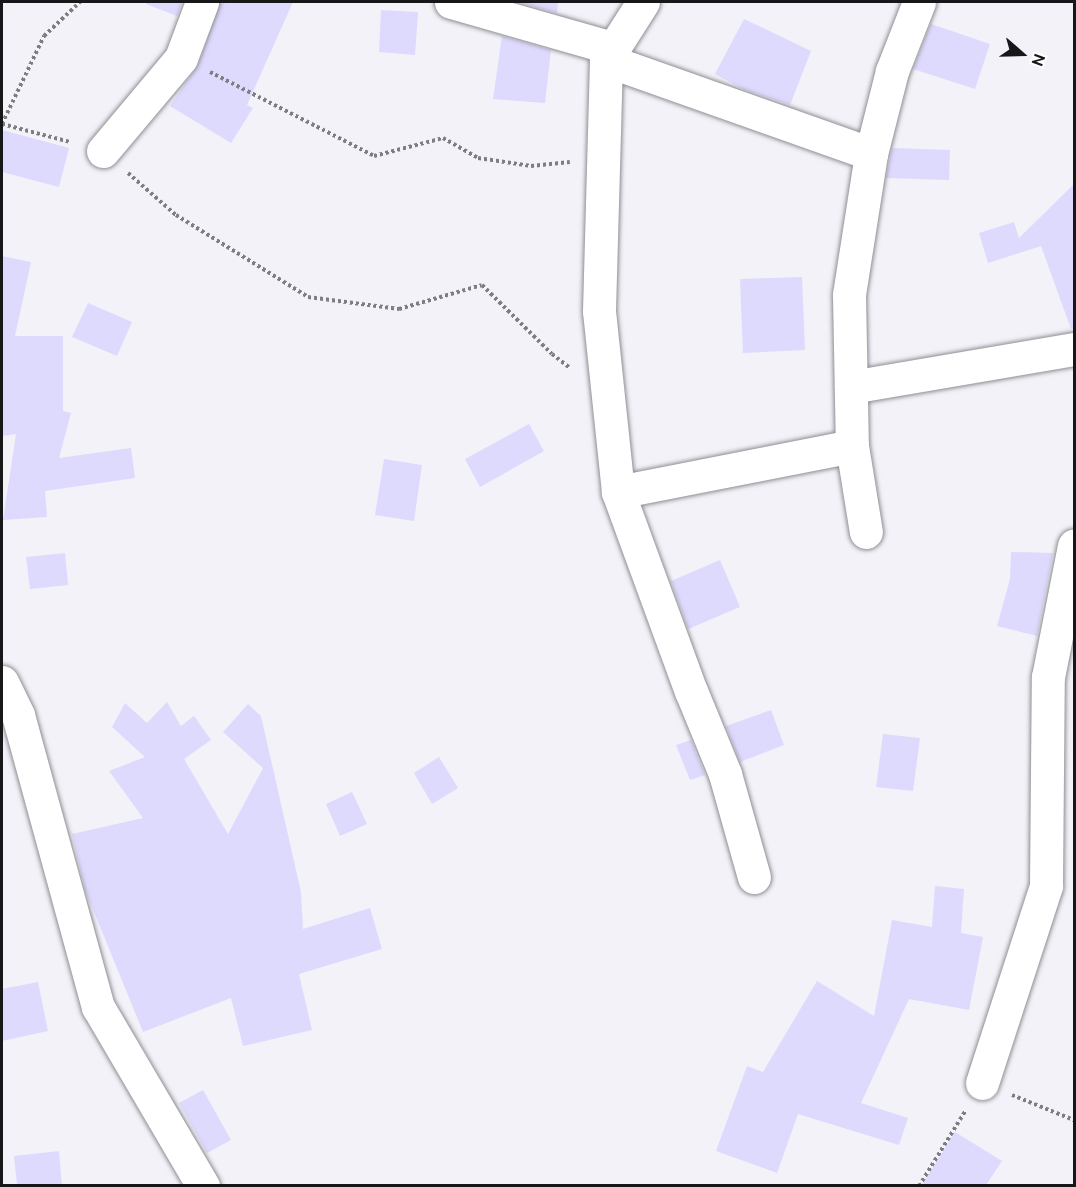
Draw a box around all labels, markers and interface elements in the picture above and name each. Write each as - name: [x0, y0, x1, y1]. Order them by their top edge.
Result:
- north arrow: [992, 24, 1052, 84]
- text: N: [1028, 51, 1049, 69]

